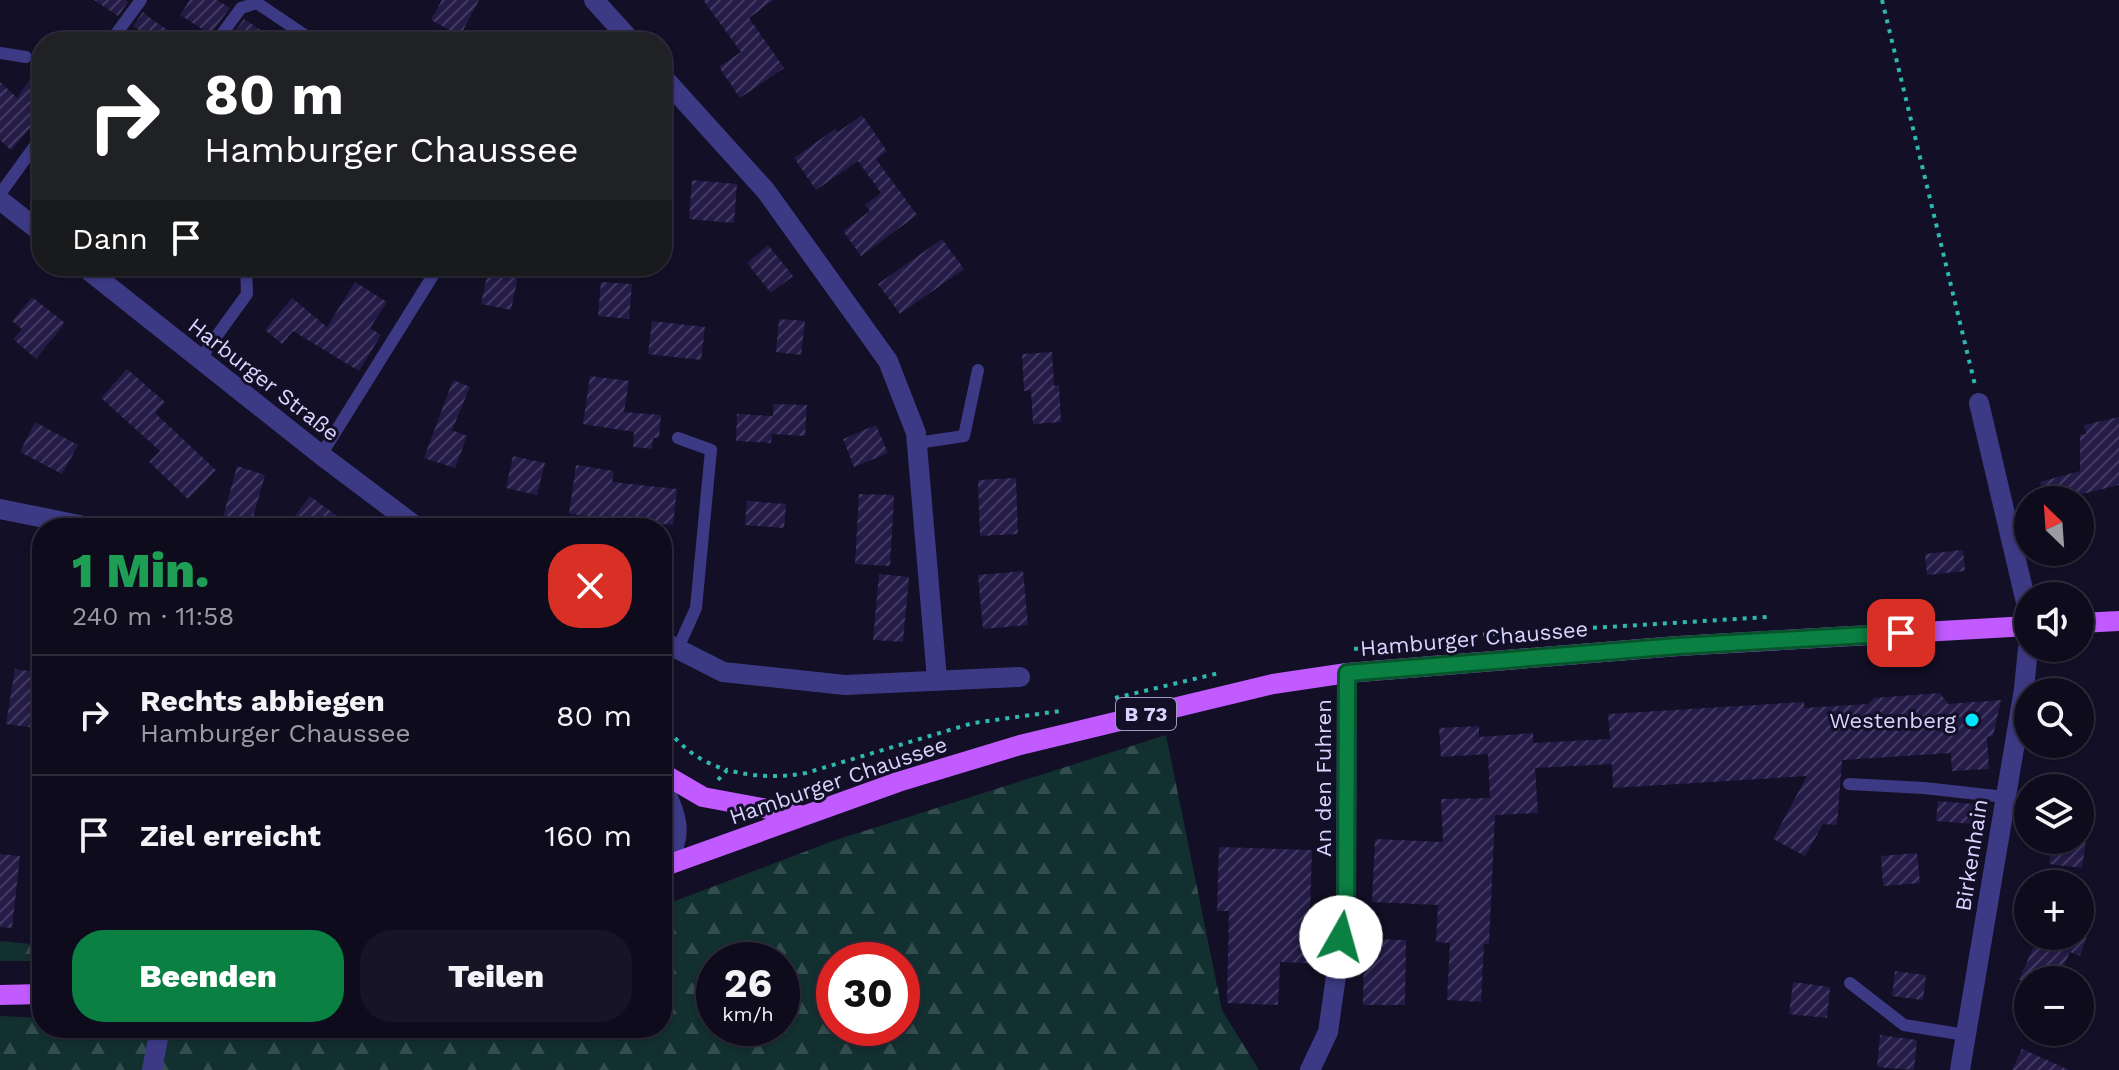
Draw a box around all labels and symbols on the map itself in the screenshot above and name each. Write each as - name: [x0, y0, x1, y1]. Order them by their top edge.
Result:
- street label: Harburger Straße: [183, 313, 344, 446]
- north arrow: [2014, 486, 2094, 566]
- pin: [1867, 599, 1935, 667]
- street label: Hamburger Chaussee: [1359, 616, 1589, 661]
- road number: B 73: [1116, 698, 1176, 730]
- street label: An den Fuhren: [1311, 699, 1336, 857]
- place label: Westenberg: [1829, 708, 1956, 733]
- marker: Westenberg: [1963, 711, 1981, 729]
- street label: Hamburger Chaussee: [726, 731, 950, 830]
- street label: Birkenhain: [1950, 797, 1993, 913]
- position arrow: [1299, 895, 1383, 979]
- speed limit sign: 30: [816, 942, 920, 1046]

